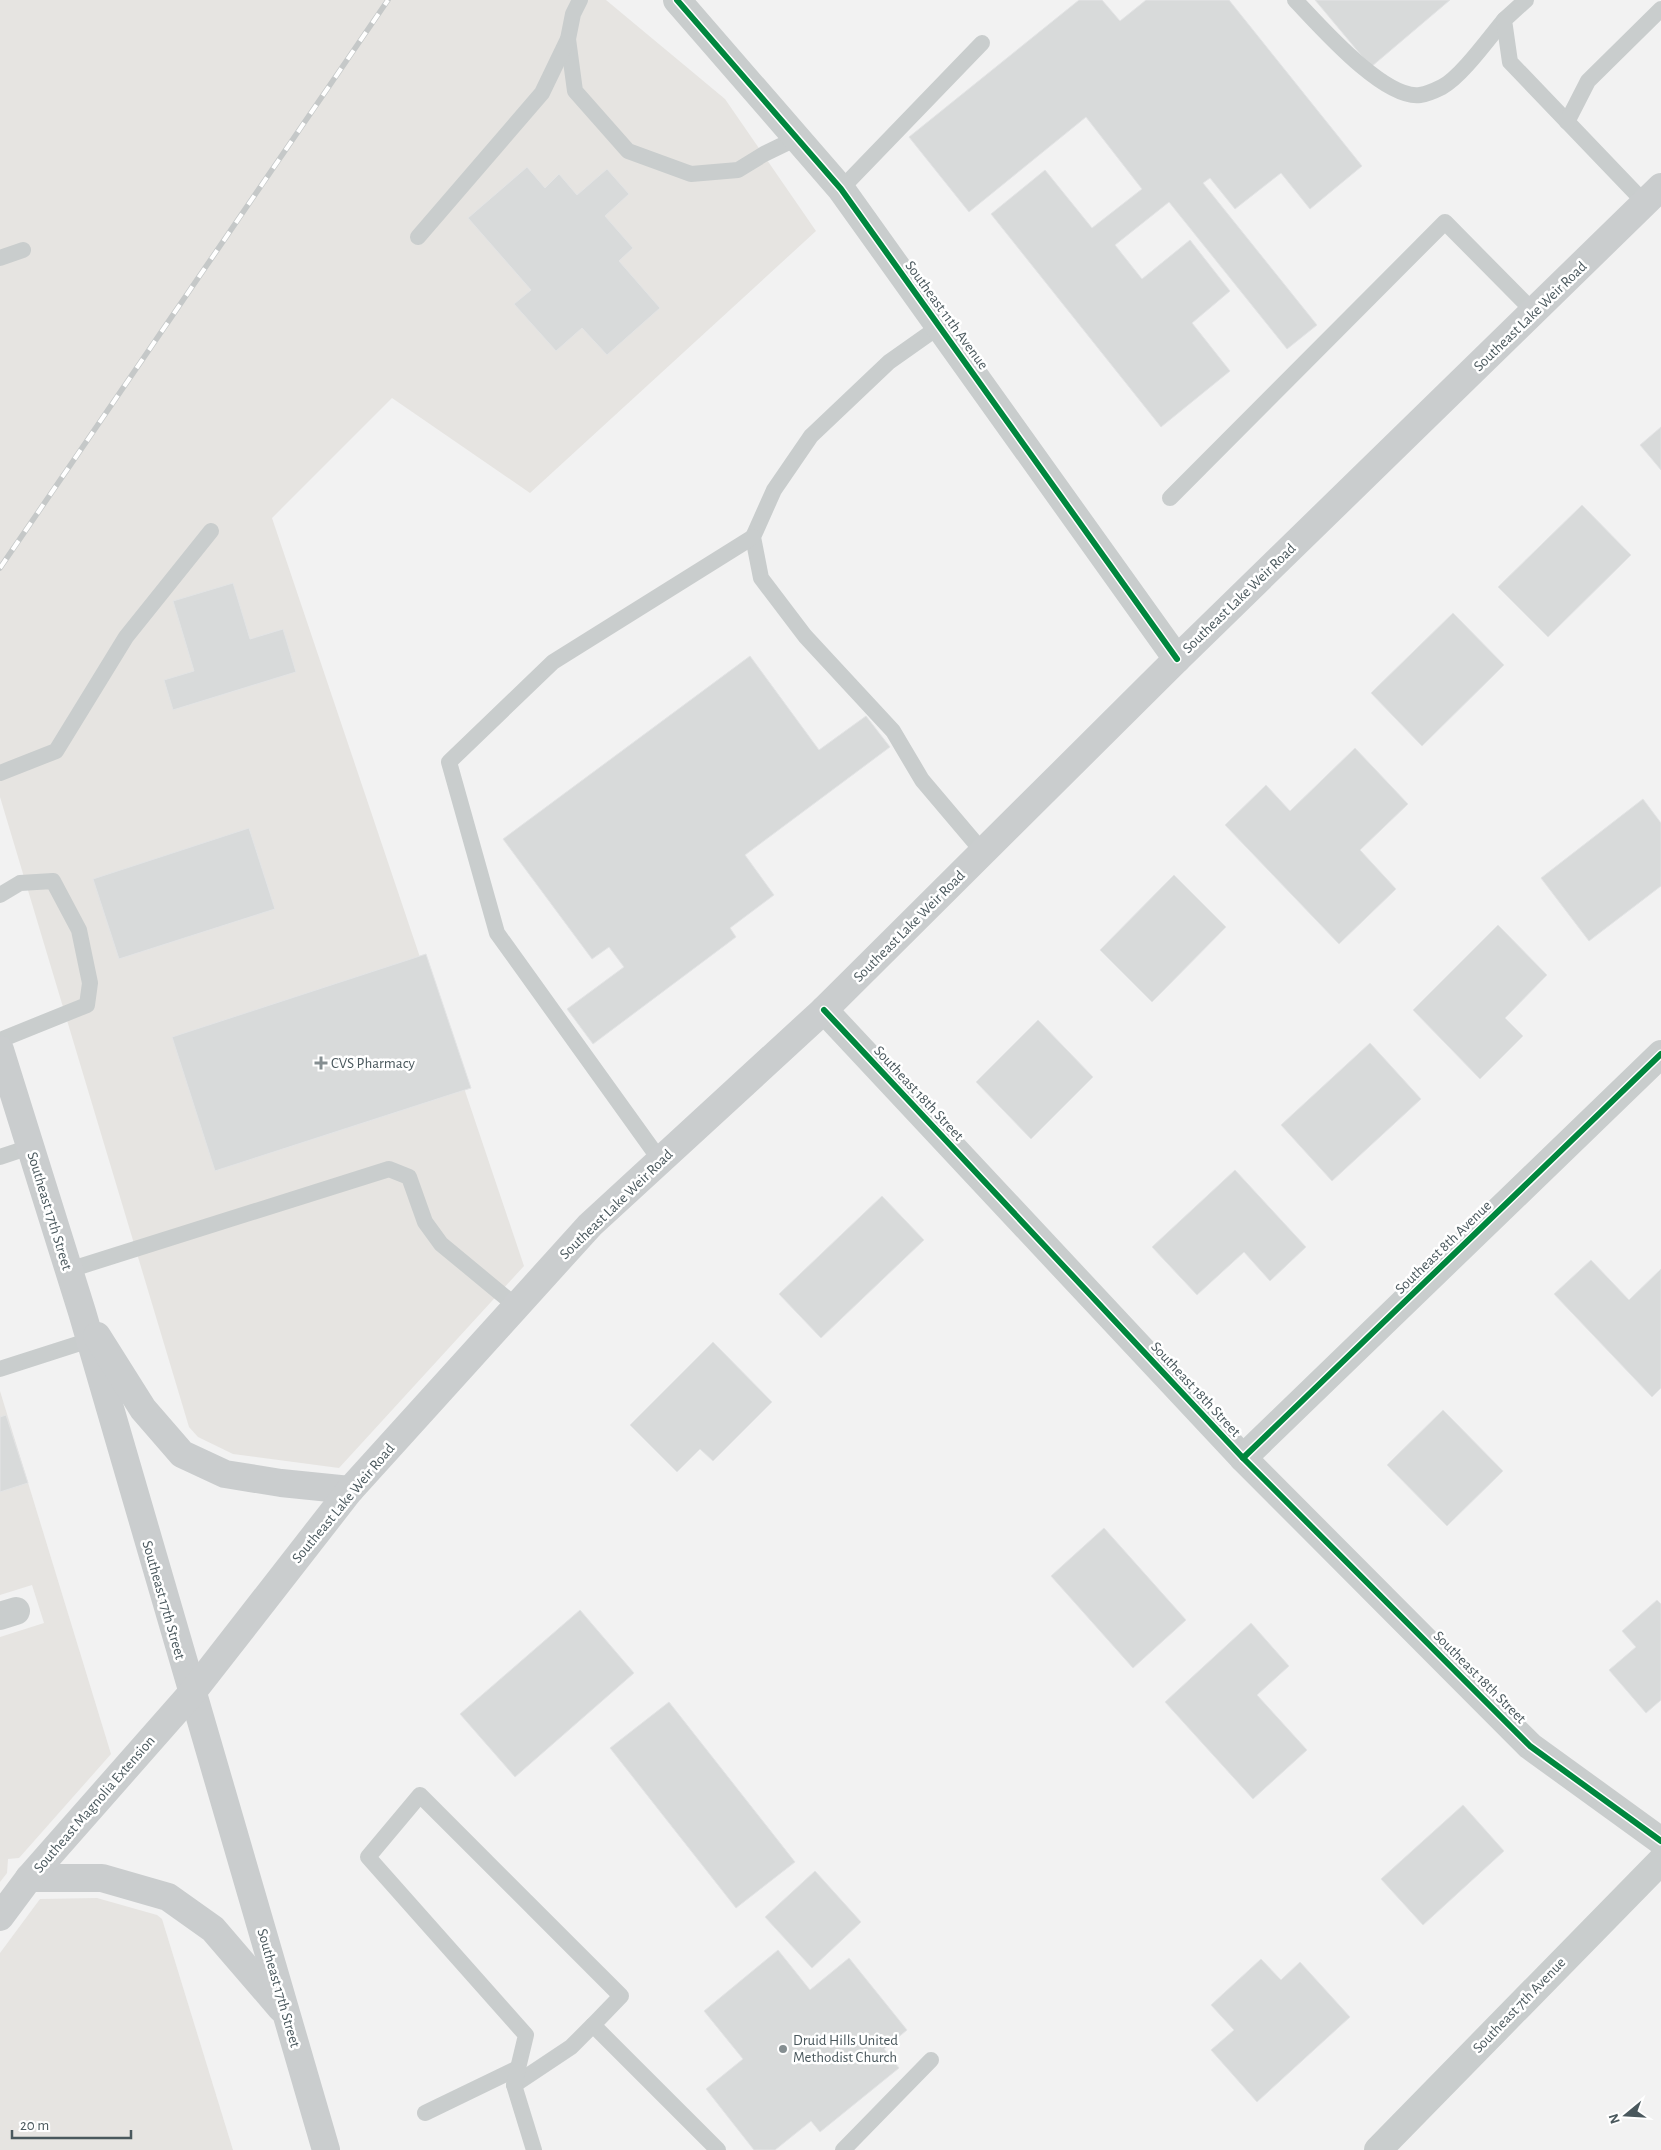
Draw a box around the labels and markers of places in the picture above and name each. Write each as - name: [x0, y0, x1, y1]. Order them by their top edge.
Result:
- place label: CVS Pharmacy: [331, 1056, 416, 1071]
- marker: CVS Pharmacy: [315, 1057, 327, 1069]
- place label: Druid Hills United Methodist Church: [793, 2033, 898, 2065]
- marker: Druid Hills United Methodist Church: [777, 2043, 789, 2055]

